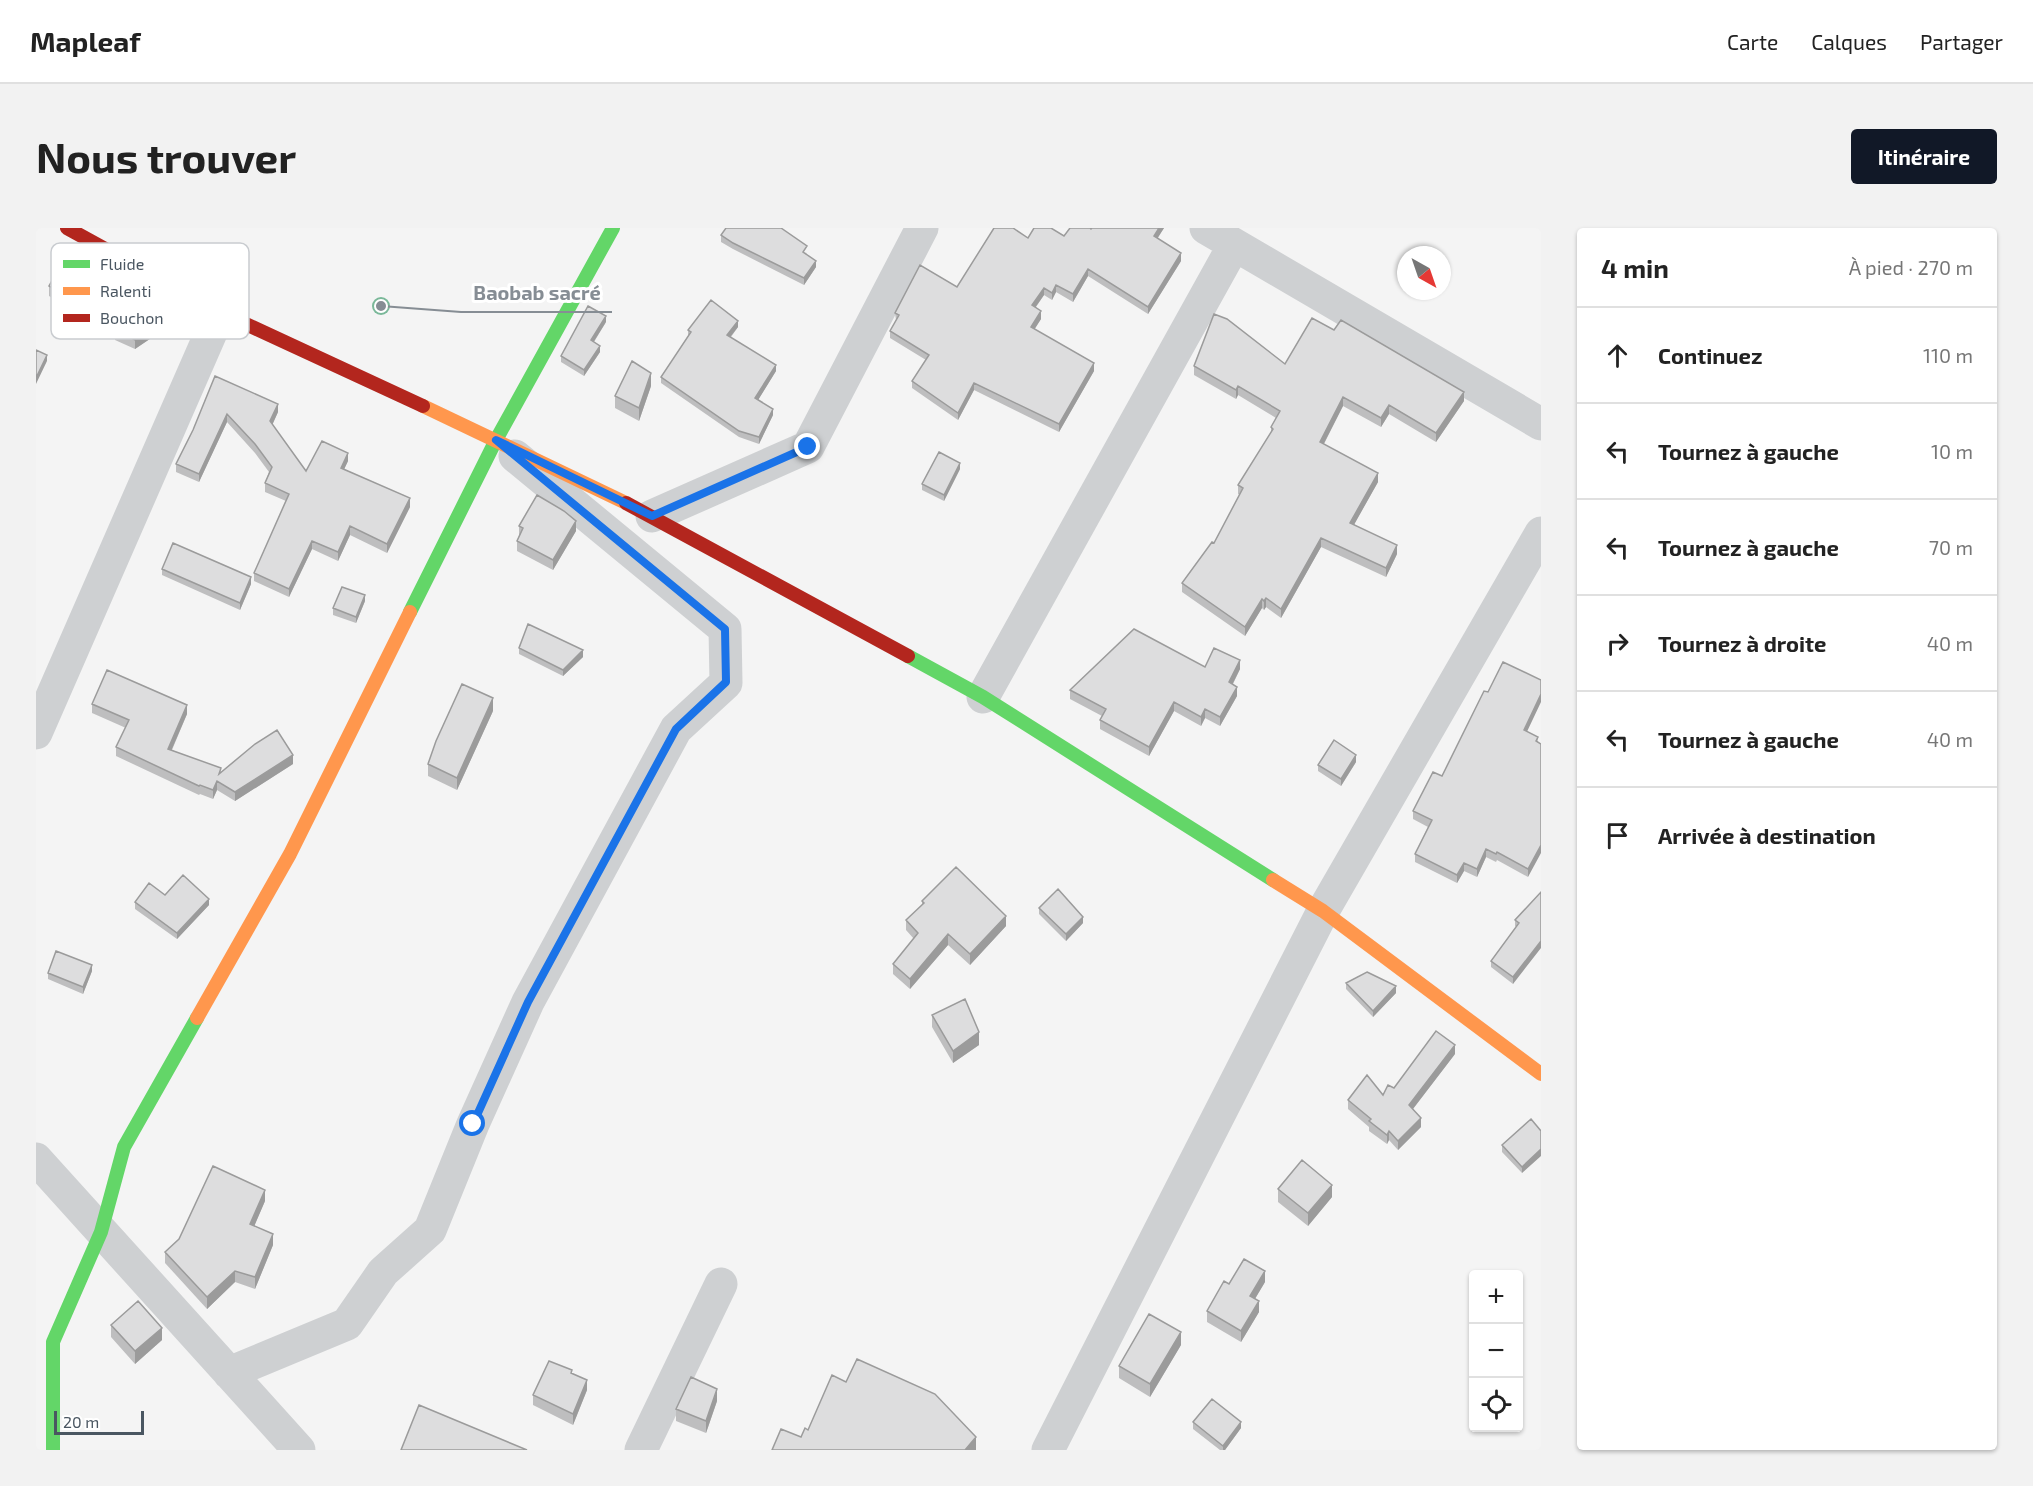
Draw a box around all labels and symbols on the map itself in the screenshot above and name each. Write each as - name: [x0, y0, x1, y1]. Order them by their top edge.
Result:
- legend: [51, 243, 249, 339]
- north arrow: [1397, 246, 1451, 300]
- text: Fluide: [100, 254, 144, 273]
- callout: Baobab sacré: [461, 274, 612, 312]
- text: Baobab sacré: [473, 280, 601, 304]
- text: Ralenti: [100, 281, 151, 300]
- text: Bouchon: [100, 308, 164, 327]
- route end: [794, 433, 820, 459]
- route start: [459, 1110, 485, 1136]
- scale bar: [54, 1408, 144, 1436]

